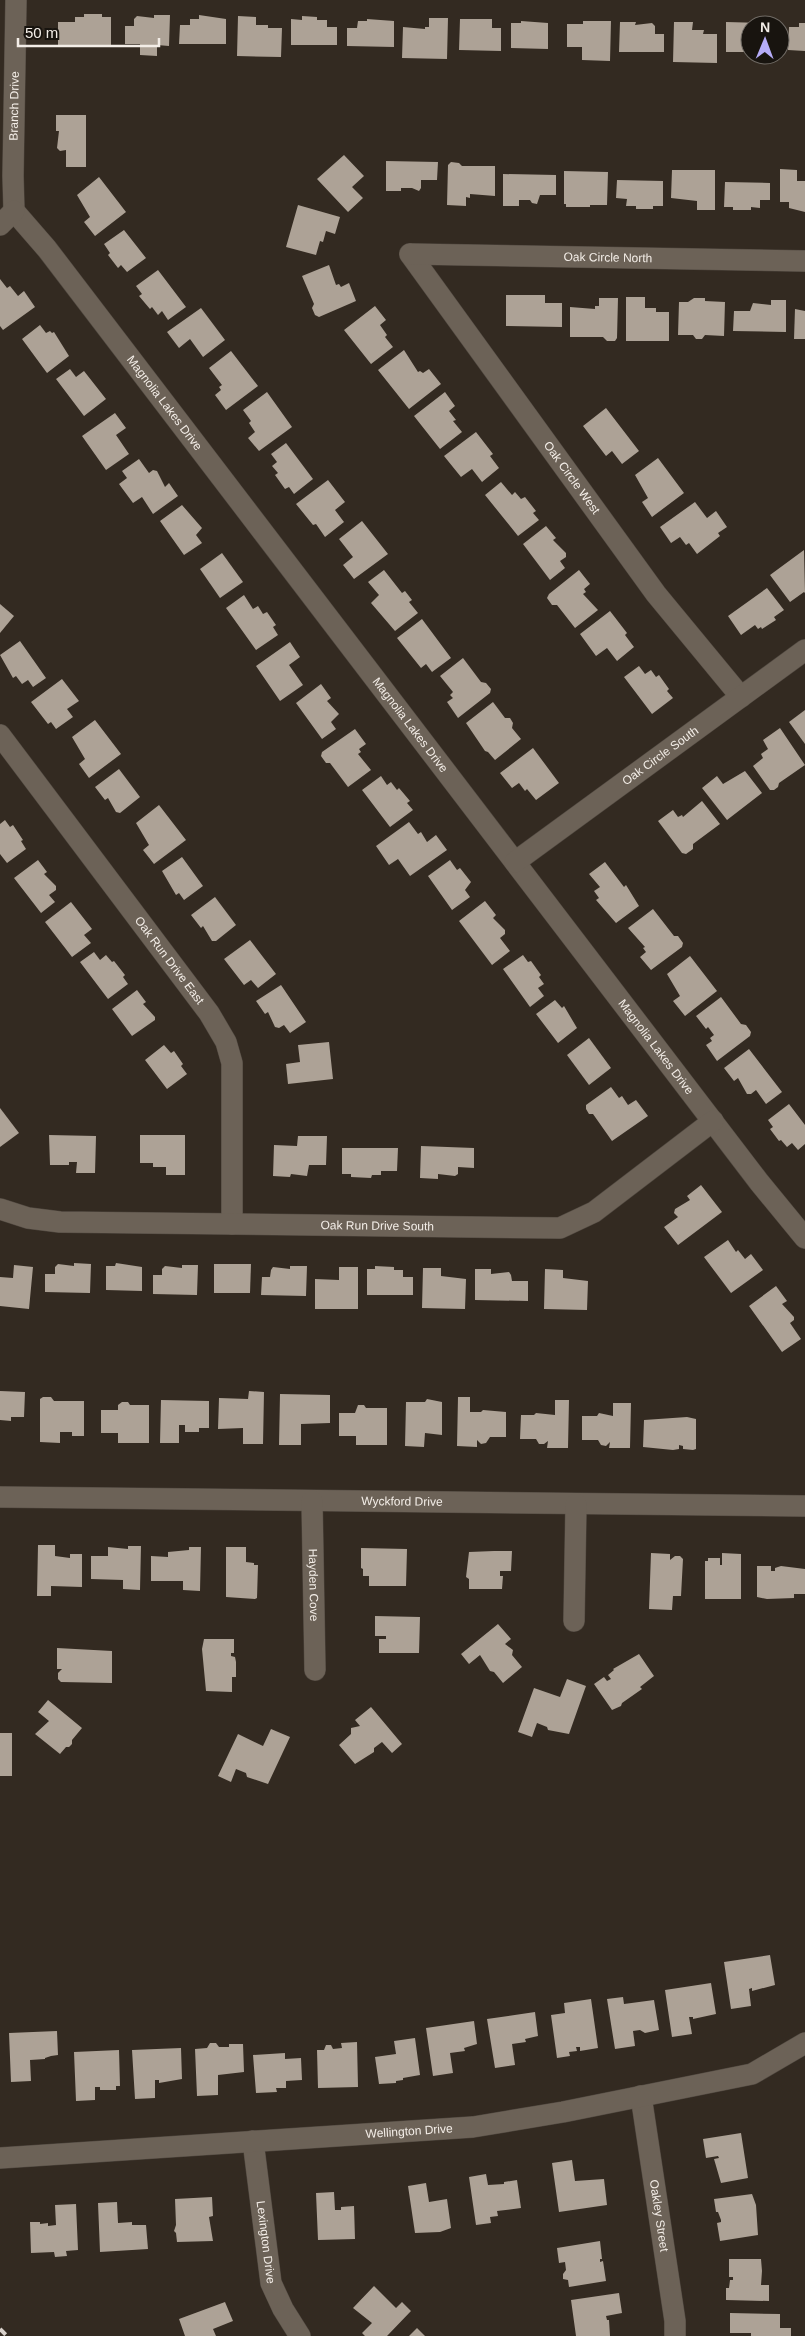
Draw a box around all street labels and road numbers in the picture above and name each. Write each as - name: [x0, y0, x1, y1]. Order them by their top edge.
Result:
- street label: Branch Drive: [7, 71, 22, 141]
- street label: Oak Circle North: [563, 250, 652, 265]
- street label: Magnolia Lakes Drive: [124, 353, 205, 453]
- street label: Oak Circle West: [541, 438, 603, 517]
- street label: Magnolia Lakes Drive: [370, 675, 451, 775]
- street label: Oak Circle South: [620, 723, 701, 788]
- street label: Oak Run Drive East: [132, 914, 207, 1008]
- street label: Magnolia Lakes Drive: [615, 997, 697, 1097]
- street label: Oak Run Drive South: [320, 1218, 434, 1233]
- street label: Wyckford Drive: [361, 1494, 443, 1509]
- street label: Hayden Cove: [306, 1548, 321, 1622]
- street label: Wellington Drive: [365, 2121, 453, 2141]
- street label: Oakley Street: [647, 2179, 672, 2253]
- street label: Lexington Drive: [254, 2200, 278, 2285]

